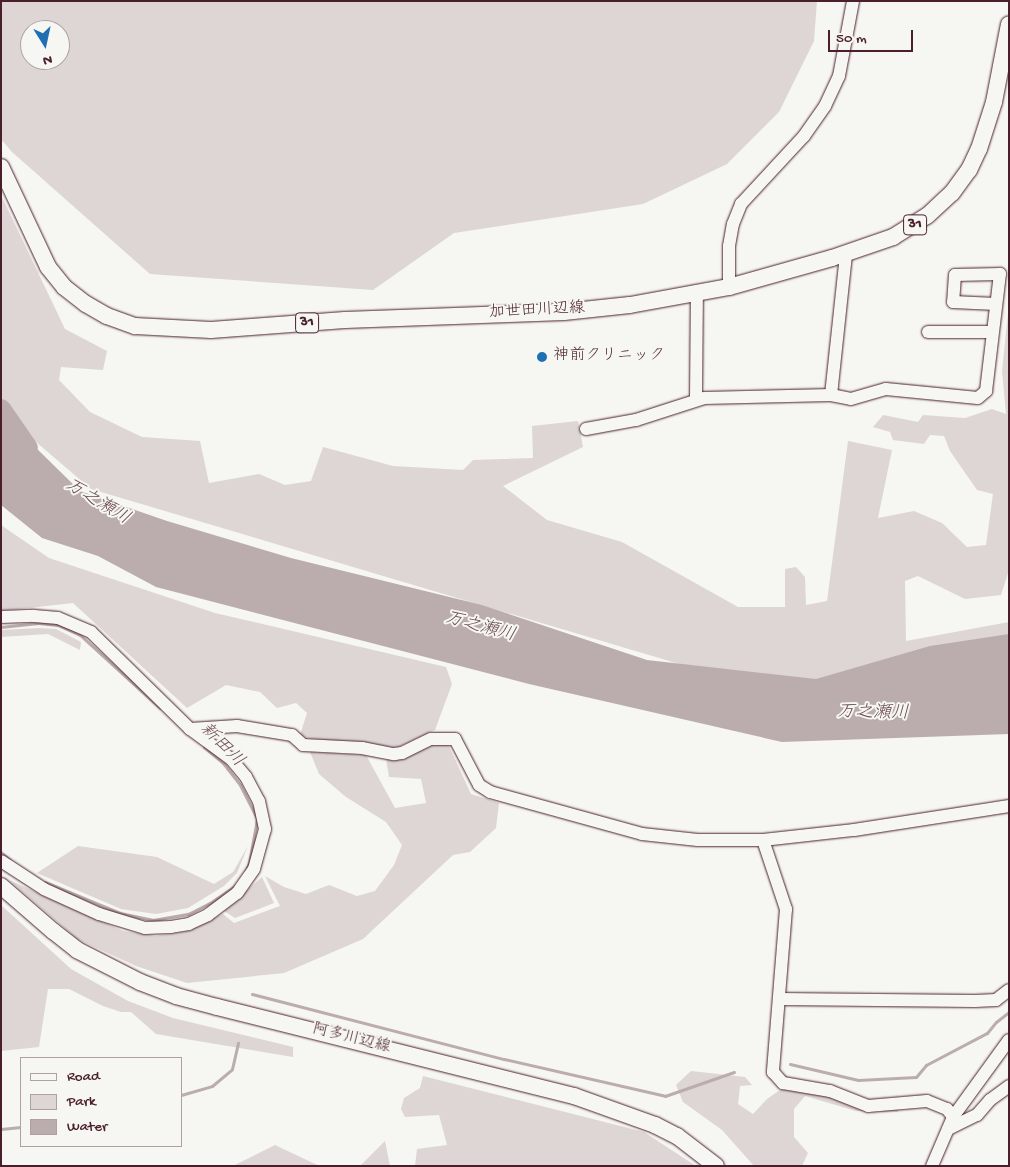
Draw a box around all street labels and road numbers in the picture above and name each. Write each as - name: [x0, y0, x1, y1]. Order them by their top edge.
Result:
- road number: 31: [902, 212, 928, 238]
- street label: 加世田川辺線: [489, 300, 585, 324]
- road number: 31: [294, 310, 320, 336]
- street label: 阿多川辺線: [310, 1021, 392, 1059]

